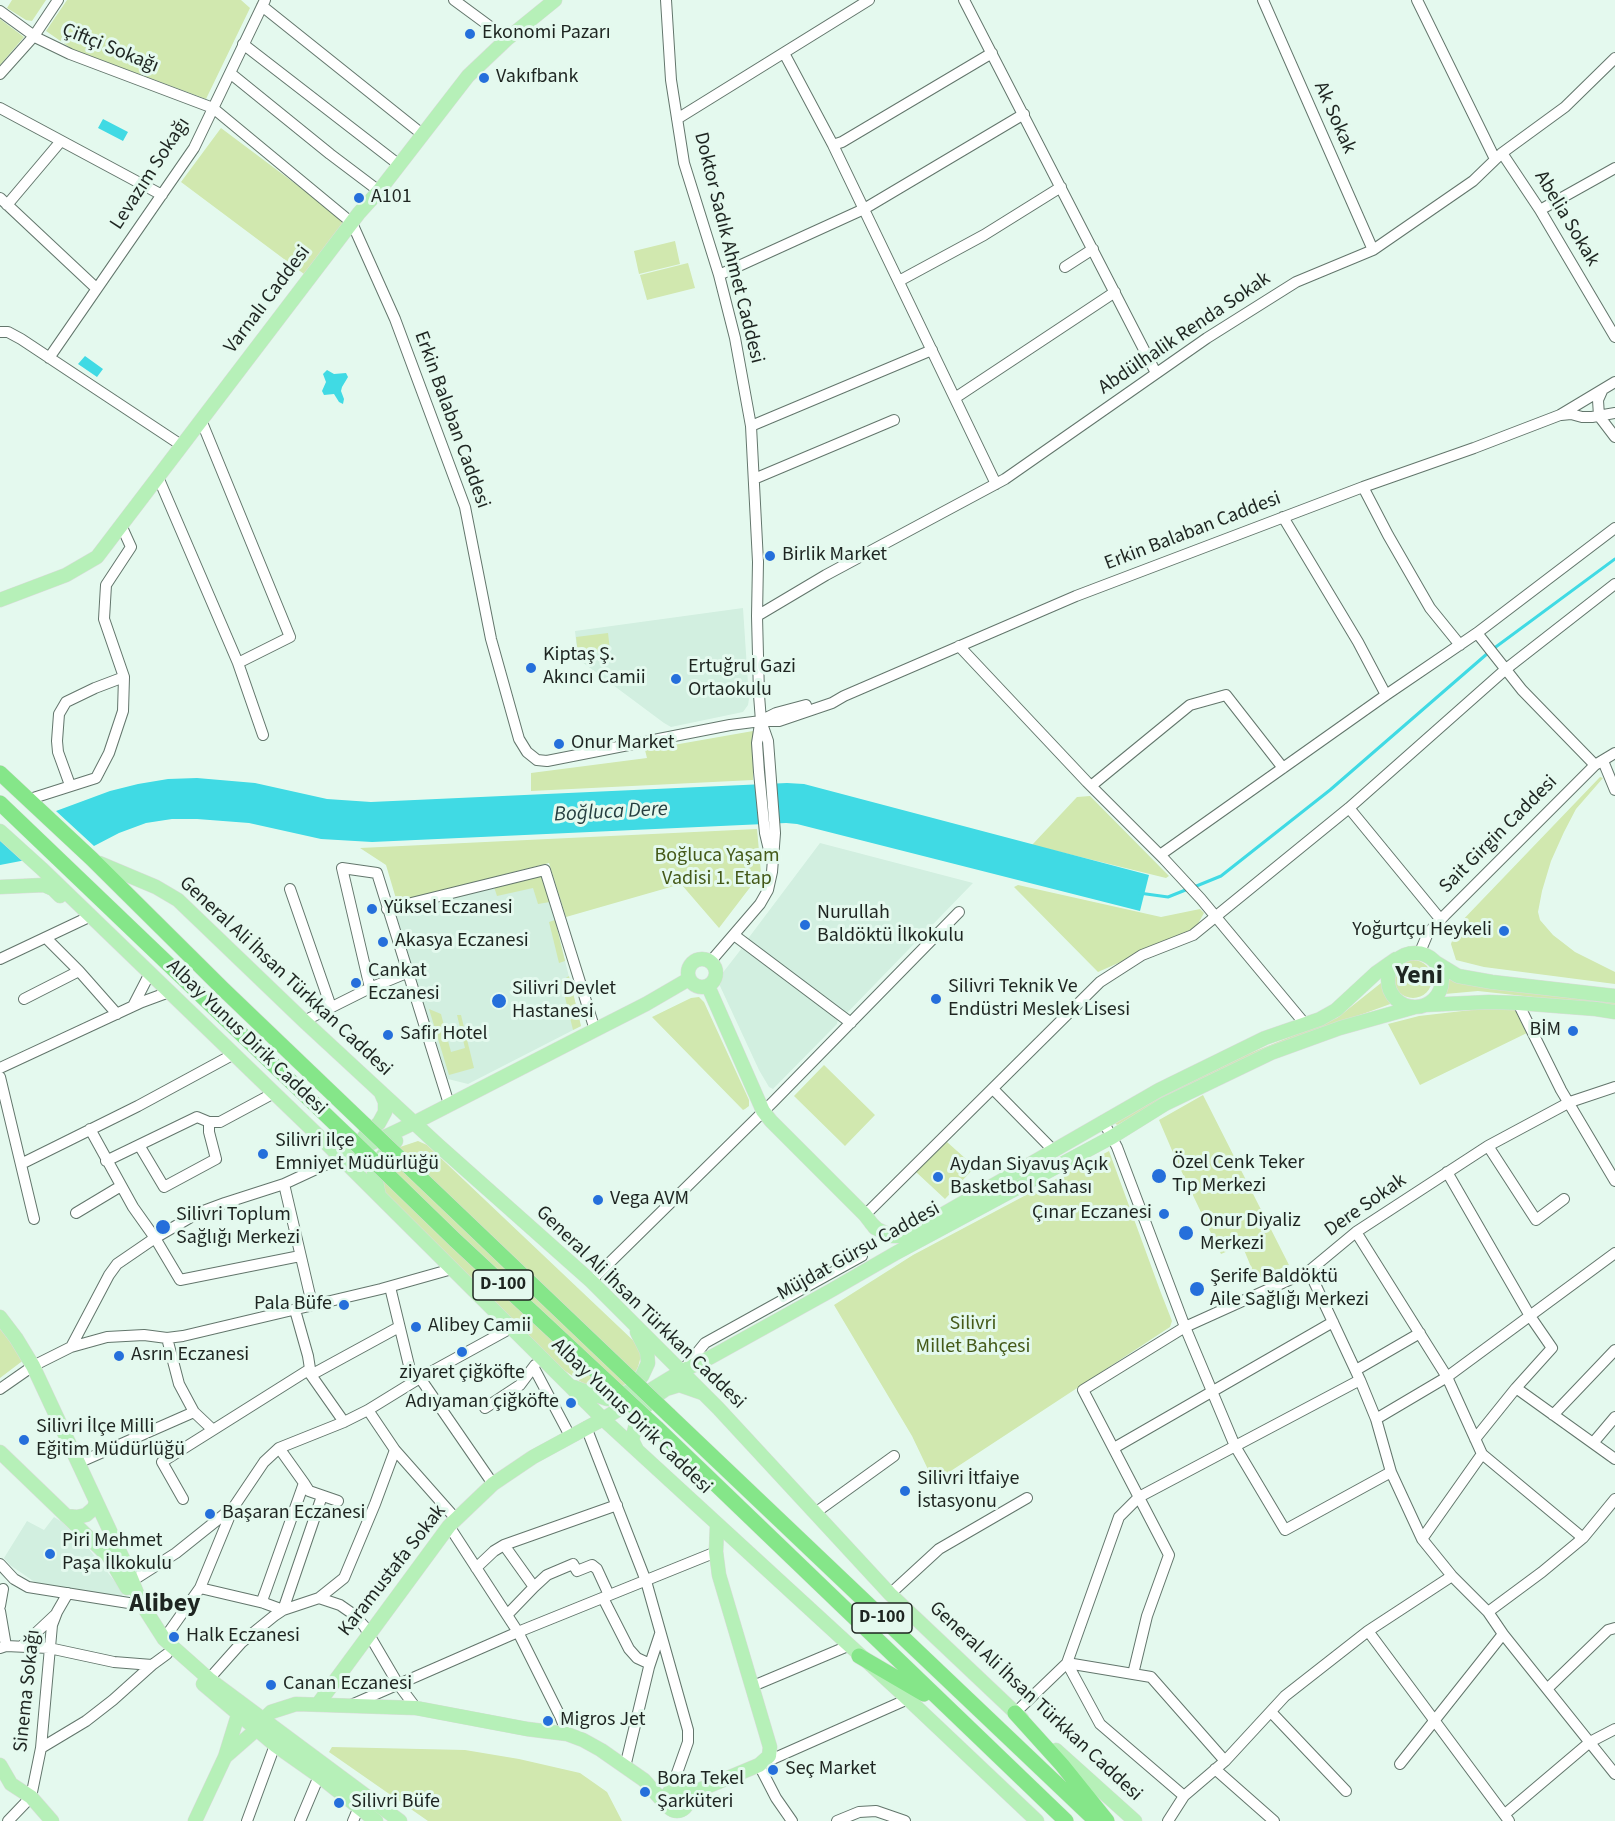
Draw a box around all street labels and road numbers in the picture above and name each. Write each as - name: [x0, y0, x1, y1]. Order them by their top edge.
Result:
- street label: Çiftçi Sokağı: [58, 19, 162, 79]
- street label: Ak Sokak: [1308, 78, 1360, 158]
- street label: Levazım Sokağı: [106, 113, 196, 235]
- street label: Doktor Sadık Ahmet Caddesi: [688, 130, 768, 366]
- street label: Abelia Sokak: [1528, 167, 1604, 271]
- street label: Varnalı Caddesi: [220, 241, 316, 359]
- street label: Abdülhalik Renda Sokak: [1094, 267, 1276, 401]
- street label: Erkin Balaban Caddesi: [408, 328, 494, 512]
- street label: Erkin Balaban Caddesi: [1101, 487, 1285, 577]
- street label: Sait Girgin Caddesi: [1435, 771, 1563, 899]
- street label: General Ali İhsan Türkkan Caddesi: [174, 872, 396, 1082]
- street label: Albay Yunus Dirik Caddesi: [161, 955, 331, 1121]
- street label: Dere Sokak: [1321, 1169, 1411, 1243]
- street label: Müjdat Gürsu Caddesi: [773, 1197, 945, 1307]
- street label: General Ali İhsan Türkkan Caddesi: [530, 1201, 750, 1415]
- road number: D-100: [473, 1270, 533, 1300]
- street label: Albay Yunus Dirik Caddesi: [546, 1334, 716, 1500]
- street label: Karamustafa Sokak: [334, 1500, 452, 1642]
- street label: General Ali İhsan Türkkan Caddesi: [924, 1597, 1146, 1807]
- road number: D-100: [852, 1603, 912, 1633]
- street label: Sinema Sokağı: [10, 1628, 46, 1754]

